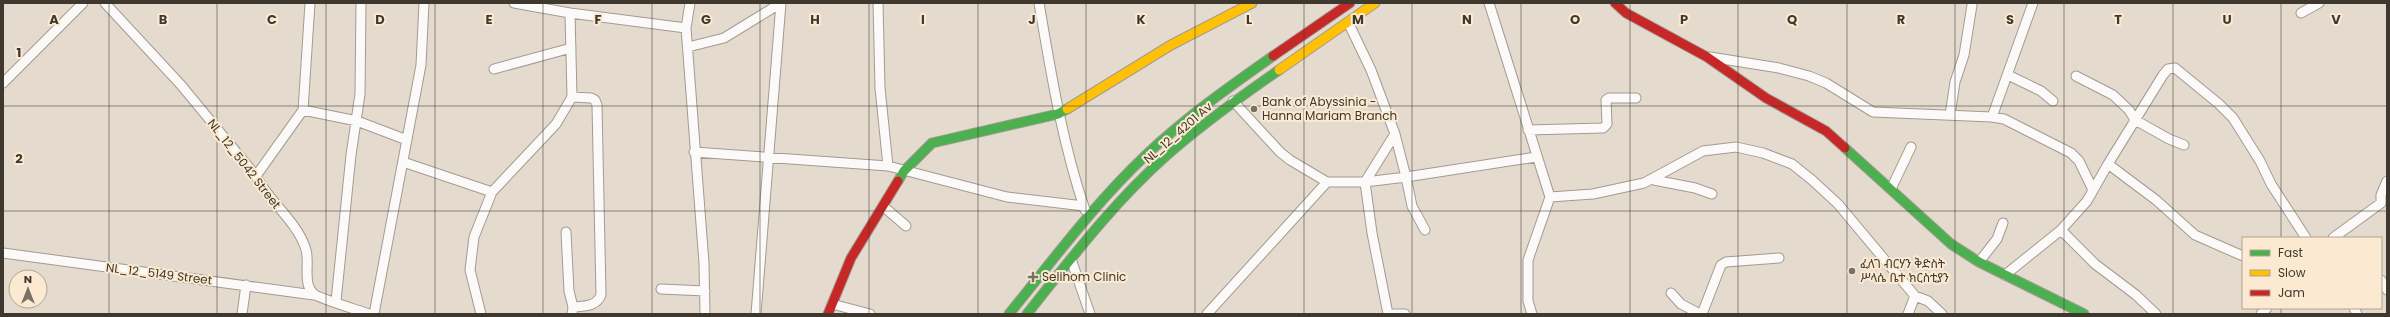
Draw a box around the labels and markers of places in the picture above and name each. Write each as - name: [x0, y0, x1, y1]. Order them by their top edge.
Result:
- place label: Bank of Abyssinia - Hanna Mariam Branch: [1262, 93, 1397, 124]
- marker: Bank of Abyssinia - Hanna Mariam Branch: [1249, 104, 1259, 114]
- place label: ፈለገ ብርሃን ቅድስት ሥላሴ ቤተ ክርስቲያን: [1860, 255, 1949, 286]
- marker: ፈለገ ብርሃን ቅድስት ሥላሴ ቤተ ክርስቲያን: [1847, 266, 1857, 276]
- place label: Selihom Clinic: [1042, 268, 1126, 285]
- marker: Selihom Clinic: [1027, 271, 1039, 283]

